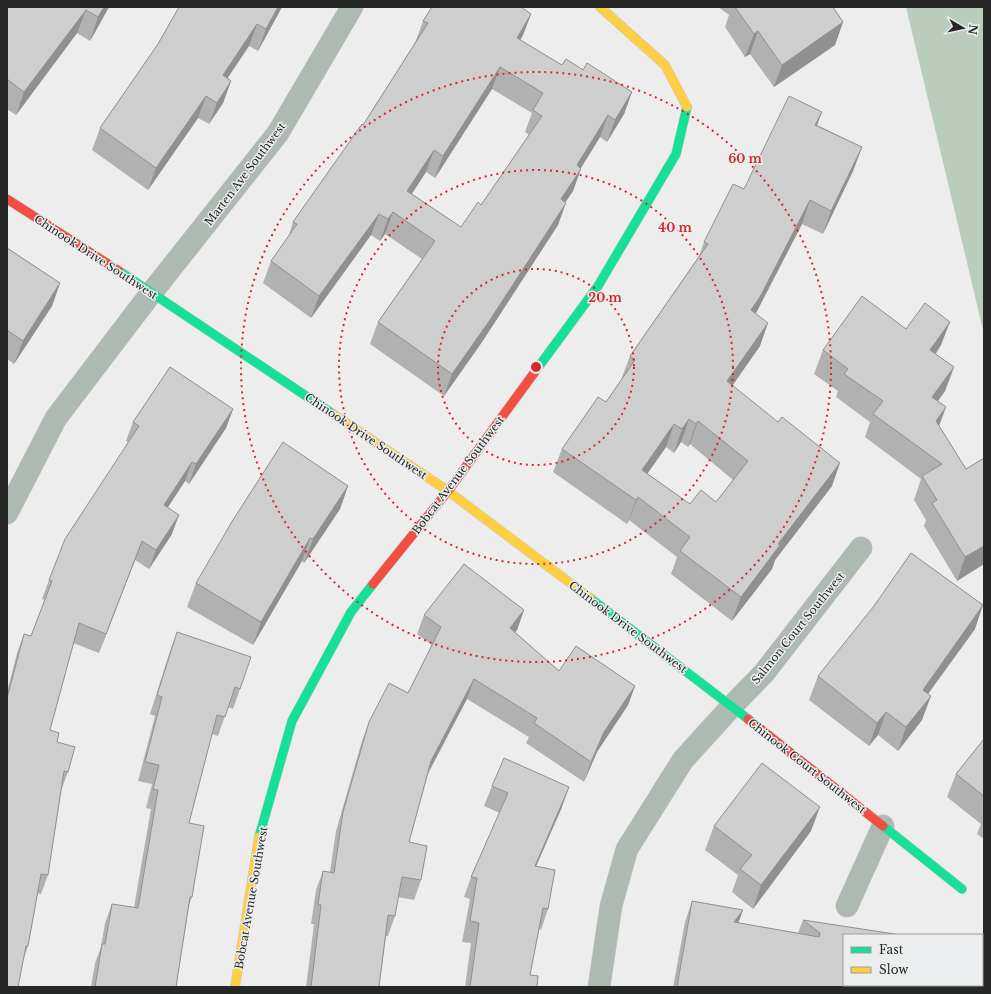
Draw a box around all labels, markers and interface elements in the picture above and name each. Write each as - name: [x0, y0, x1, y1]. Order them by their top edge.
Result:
- north arrow: [943, 8, 983, 48]
- text: N: [965, 23, 981, 36]
- street label: Marten Ave Southwest: [202, 119, 289, 228]
- text: 60 m: [728, 151, 763, 166]
- street label: Chinook Drive Southwest: [32, 212, 161, 303]
- text: 40 m: [658, 220, 692, 235]
- text: 20 m: [588, 290, 622, 305]
- centre of rings: [529, 360, 543, 374]
- street label: Chinook Drive Southwest: [302, 390, 430, 483]
- street label: Bobcat Avenue Southwest: [409, 412, 508, 537]
- street label: Salmon Court Southwest: [748, 568, 848, 687]
- street label: Chinook Drive Southwest: [566, 578, 690, 677]
- street label: Chinook Court Southwest: [745, 716, 869, 817]
- street label: Bobcat Avenue Southwest: [232, 825, 271, 970]
- legend: [843, 934, 983, 986]
- text: Fast: [879, 942, 904, 957]
- text: Slow: [879, 962, 909, 977]

